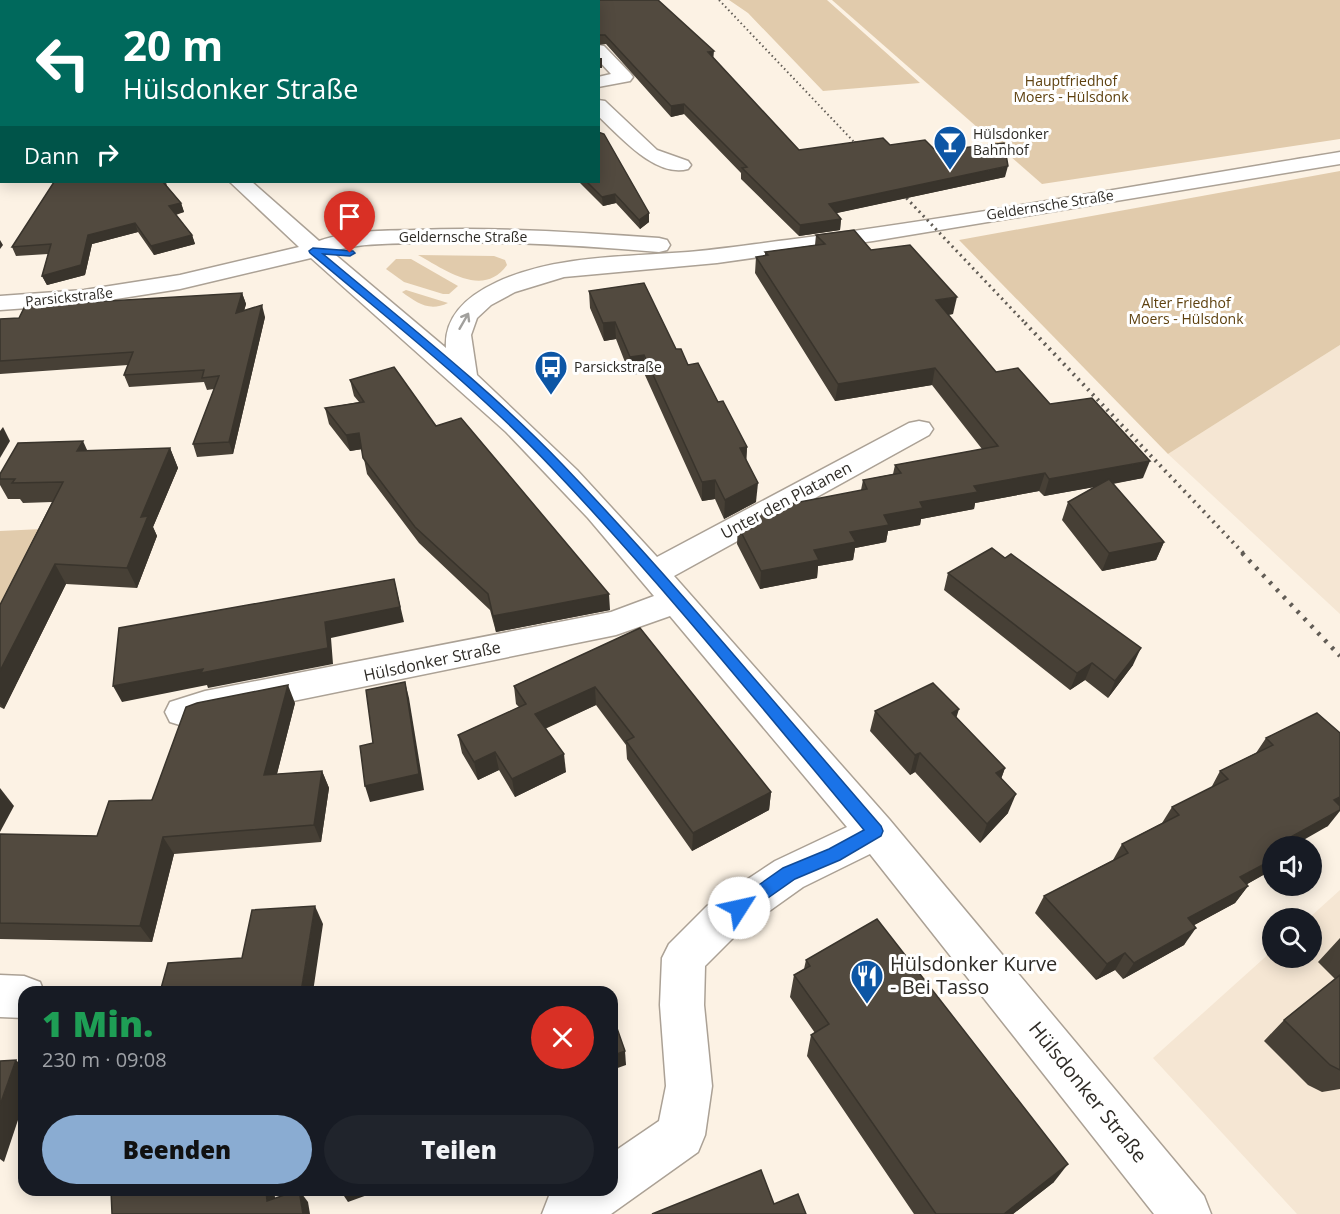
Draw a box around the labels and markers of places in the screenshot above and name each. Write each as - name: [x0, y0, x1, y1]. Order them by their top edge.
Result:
- bar icon: Hülsdonker Bahnhof: [932, 124, 968, 171]
- place label: Hülsdonker Bahnhof: [973, 124, 1049, 159]
- pin: [324, 191, 375, 253]
- bus stop icon: Parsickstraße: [533, 349, 569, 396]
- place label: Parsickstraße: [574, 357, 662, 376]
- place label: Hülsdonker Kurve - Bei Tasso: [890, 950, 1057, 1000]
- restaurant icon: Hülsdonker Kurve - Bei Tasso: [849, 958, 885, 1005]

